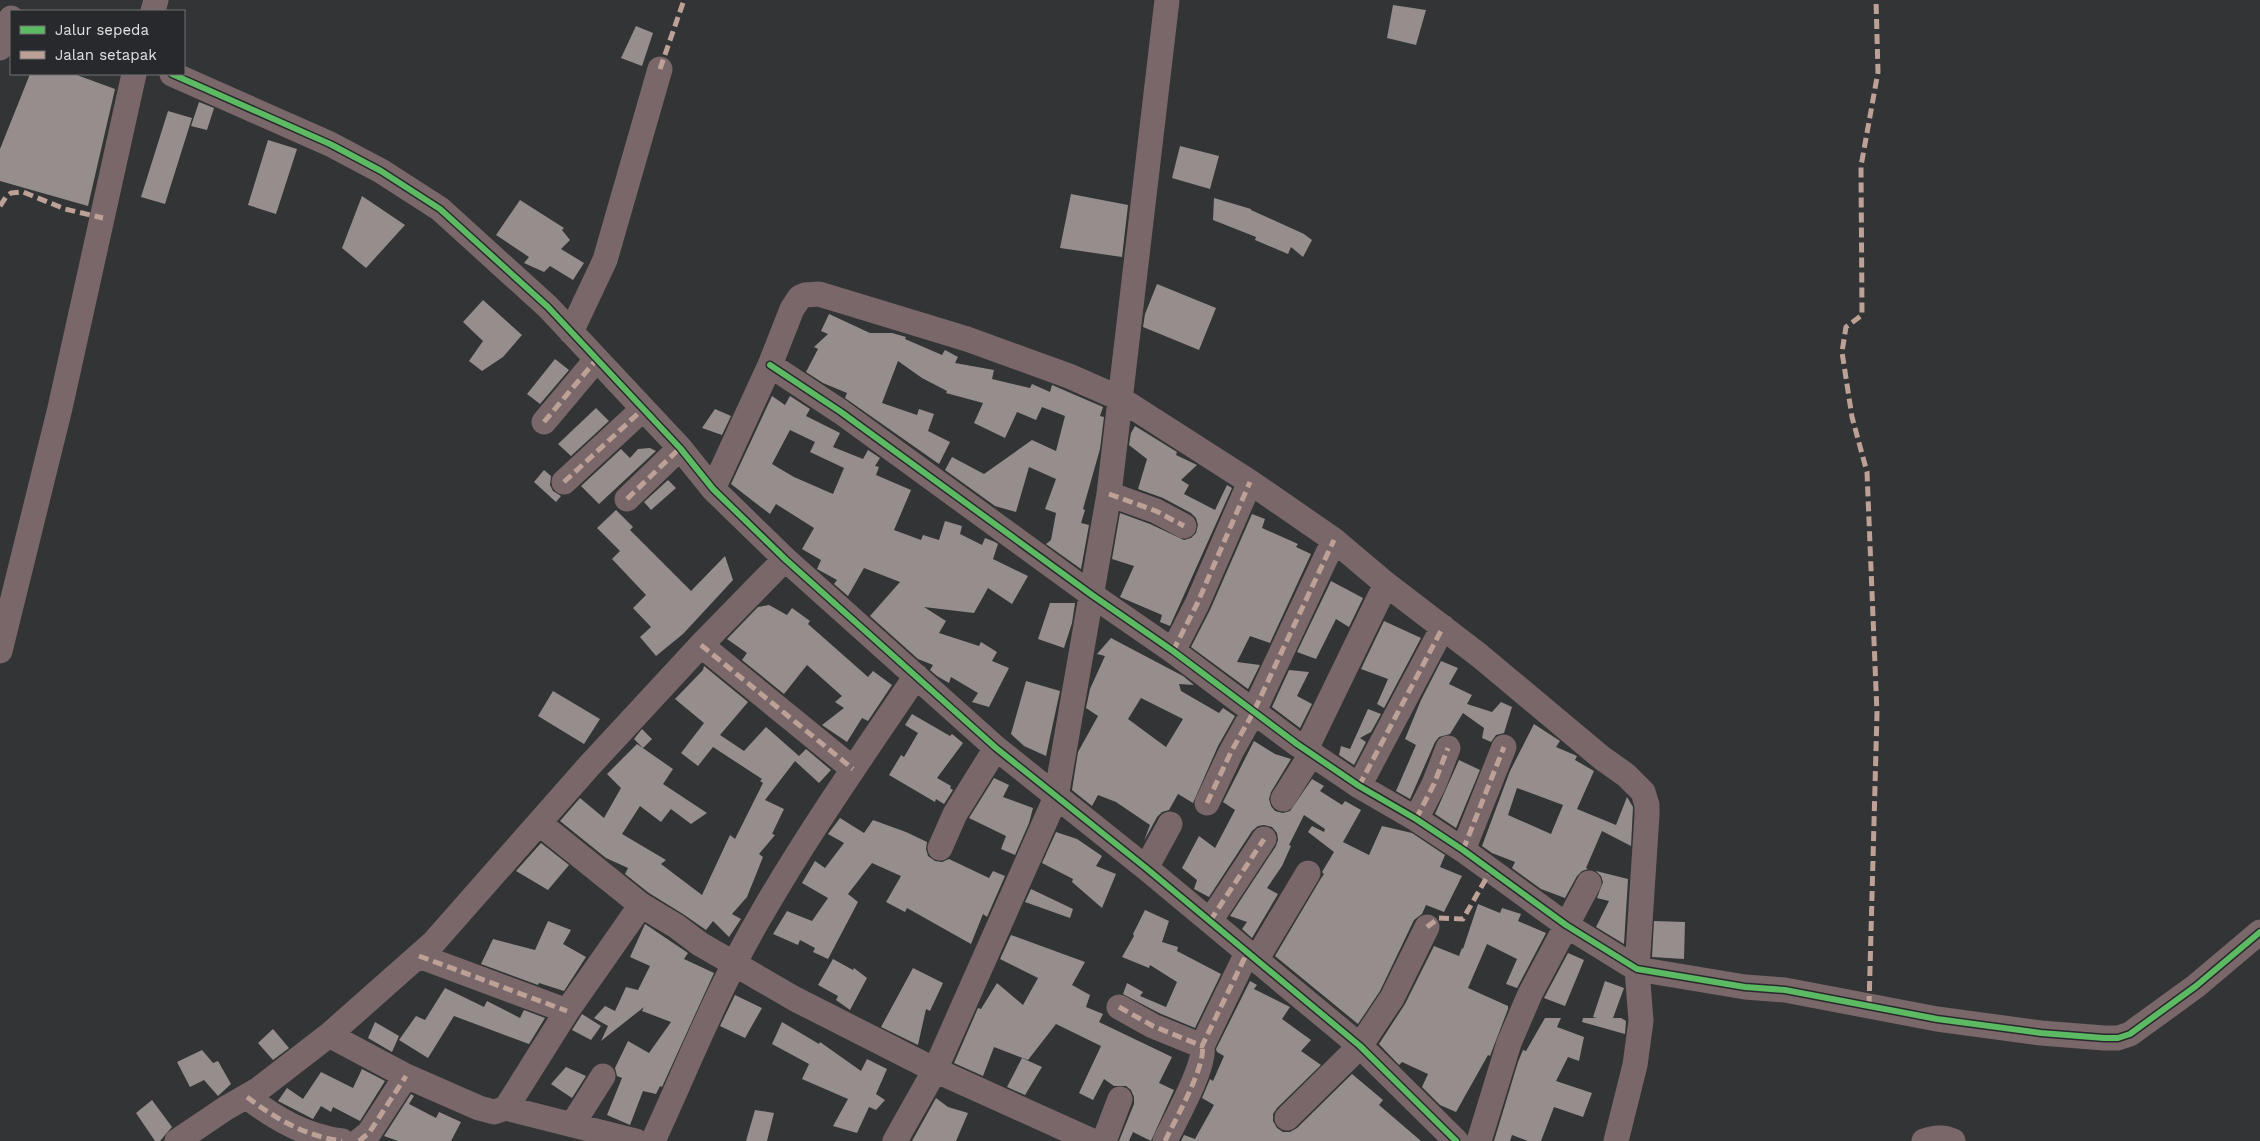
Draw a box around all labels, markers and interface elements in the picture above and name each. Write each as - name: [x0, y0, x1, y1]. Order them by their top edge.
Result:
- legend: [10, 10, 185, 75]
- text: Jalur sepeda: [55, 21, 149, 39]
- text: Jalan setapak: [55, 46, 157, 64]

